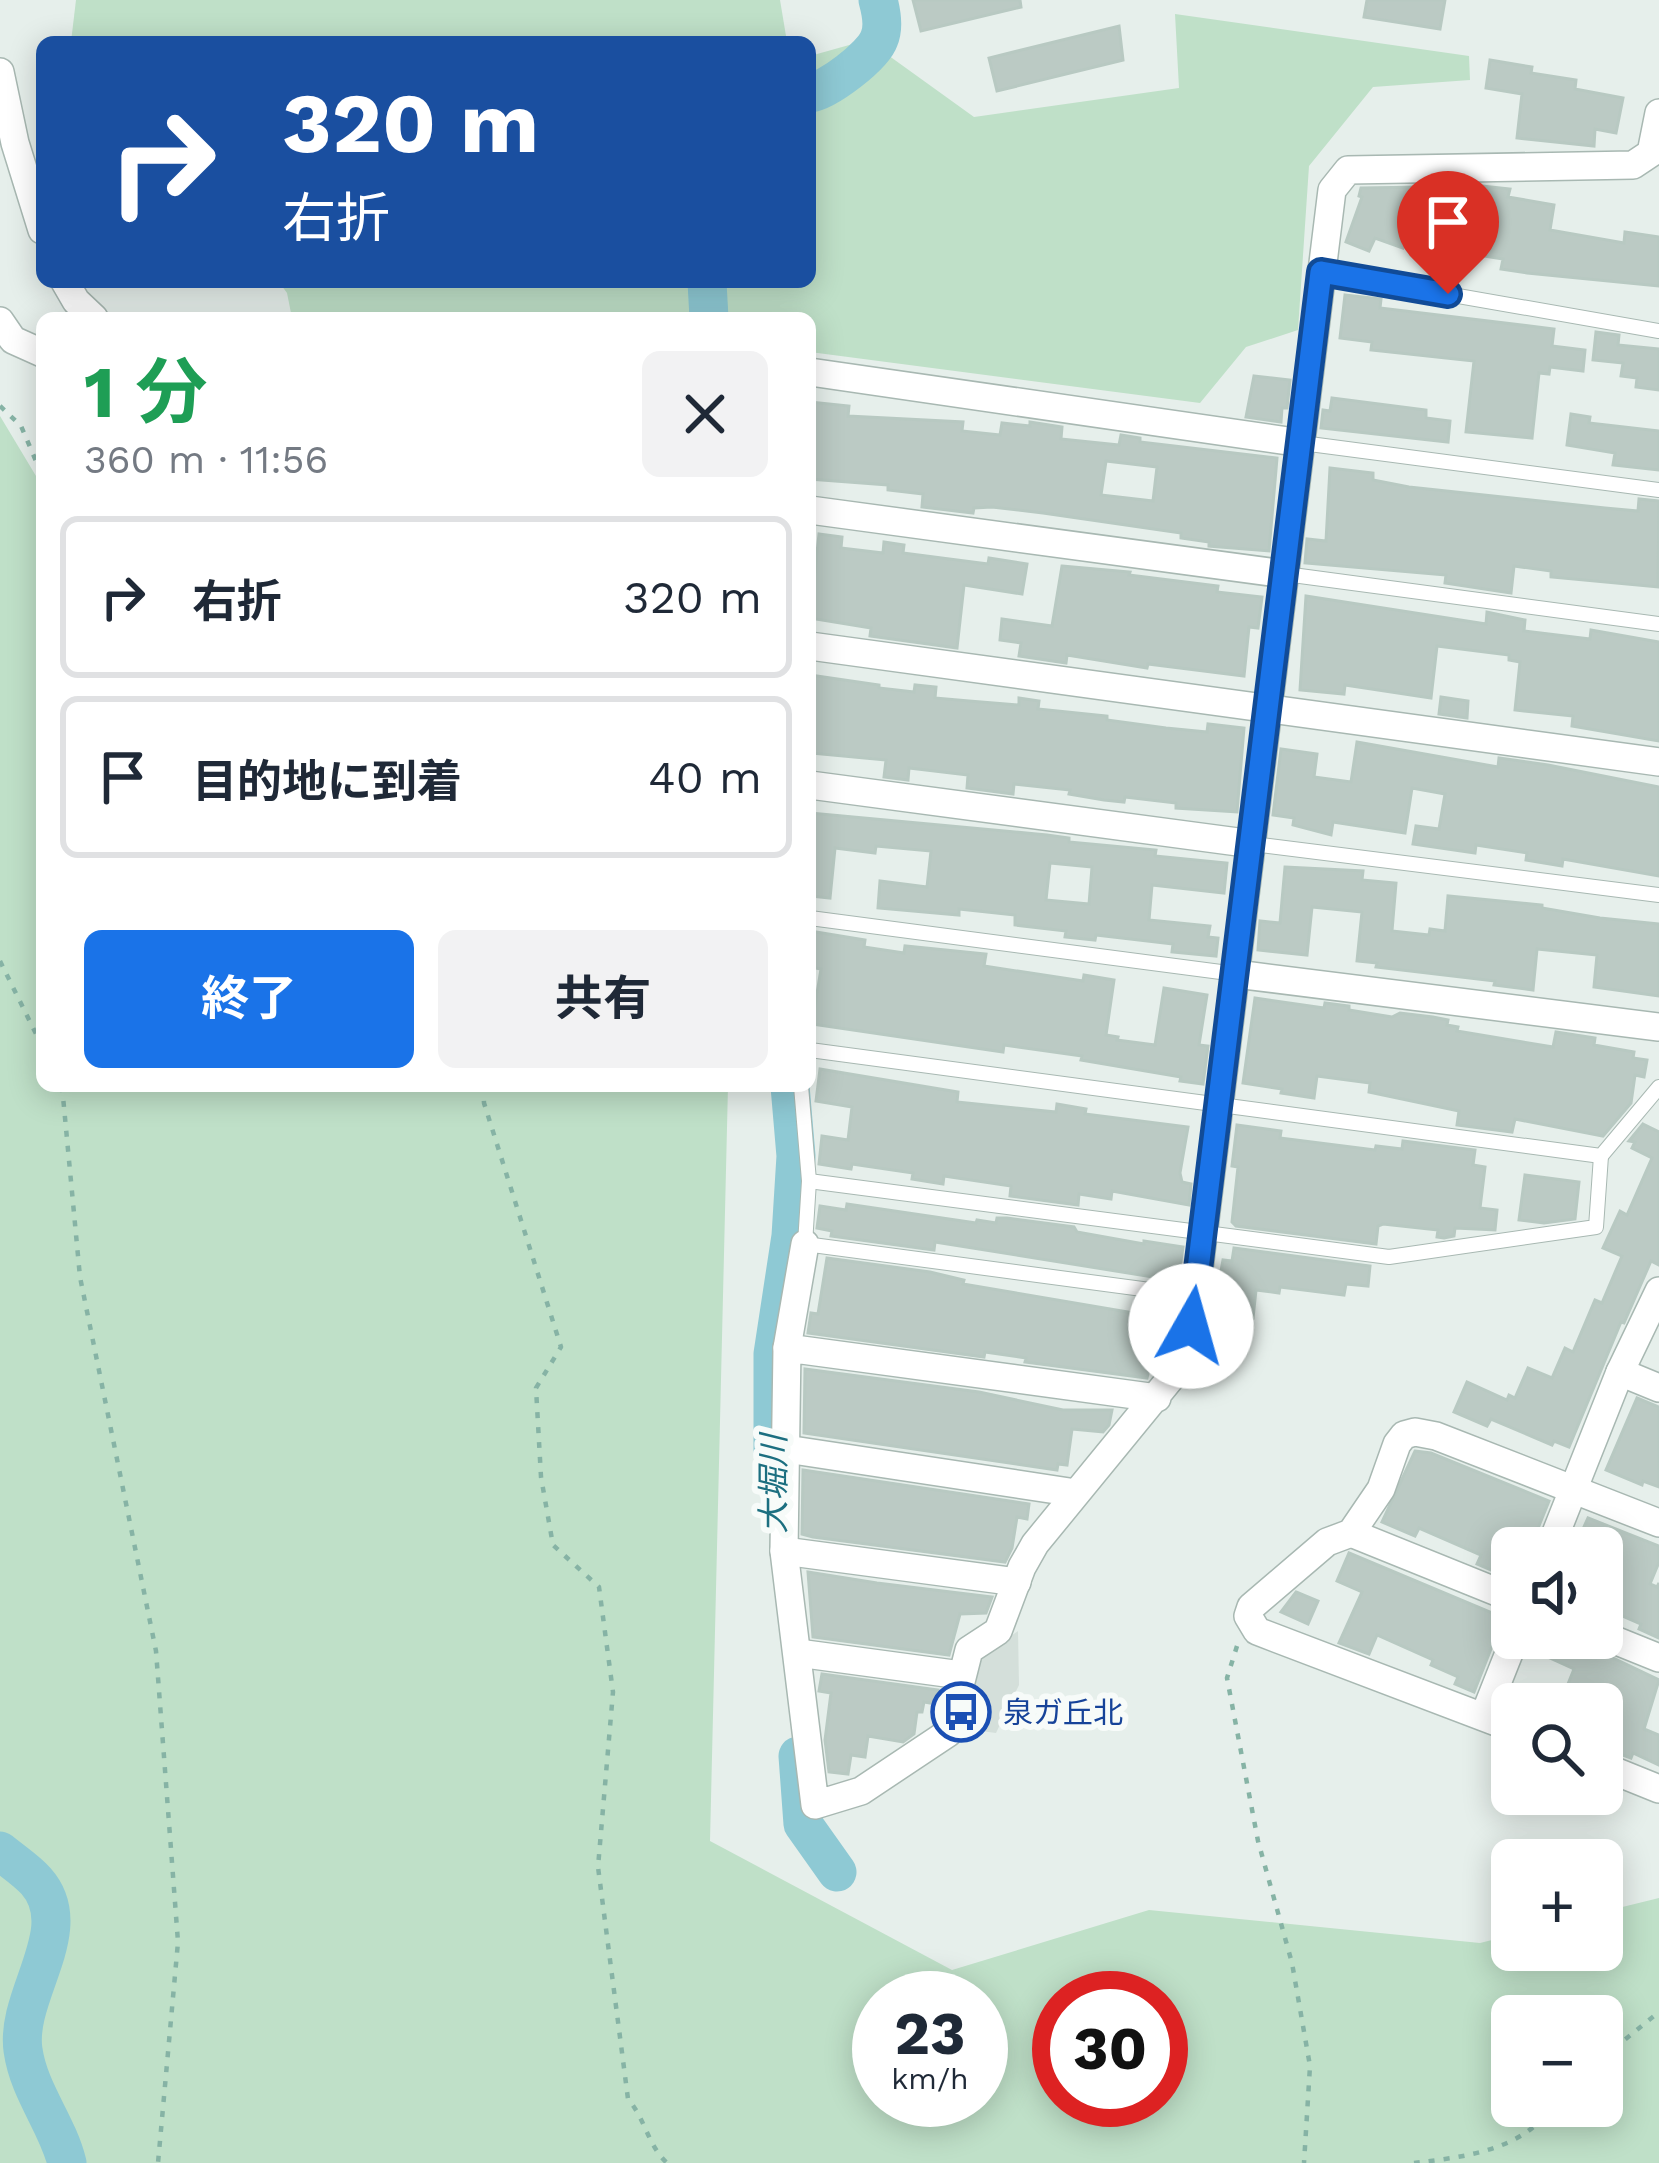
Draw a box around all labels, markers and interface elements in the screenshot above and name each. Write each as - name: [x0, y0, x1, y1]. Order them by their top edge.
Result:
- text: 320 m: [282, 74, 539, 172]
- icon: right: [84, 84, 240, 240]
- pin: [1397, 171, 1499, 294]
- text: 右折: [282, 187, 390, 250]
- icon: arrive: [1415, 189, 1481, 255]
- text: 1 分: [84, 350, 208, 434]
- button: close: [642, 351, 768, 477]
- text: 360 m · 11:56: [84, 437, 328, 482]
- icon: right: [90, 564, 156, 630]
- text: 320 m: [623, 571, 762, 624]
- text: 右折: [192, 575, 282, 628]
- icon: arrive: [90, 744, 156, 810]
- text: 40 m: [648, 751, 762, 804]
- text: 目的地に到着: [192, 755, 462, 808]
- button: 終了: [84, 930, 414, 1068]
- button: 共有: [438, 930, 768, 1068]
- position arrow: [1128, 1263, 1254, 1389]
- water label: 大堀川: [754, 1432, 793, 1534]
- map controls: [1491, 1527, 1623, 2127]
- button: sound: [1491, 1527, 1623, 1659]
- bus stop icon: 泉ガ丘北: [930, 1681, 992, 1743]
- button: search: [1491, 1683, 1623, 1815]
- place label: 泉ガ丘北: [1003, 1695, 1123, 1730]
- button: +: [1491, 1839, 1623, 1971]
- speed limit sign: 30: [1032, 1971, 1188, 2127]
- button: −: [1491, 1995, 1623, 2127]
- text: 23: [894, 1998, 966, 2069]
- text: km/h: [891, 2061, 969, 2096]

